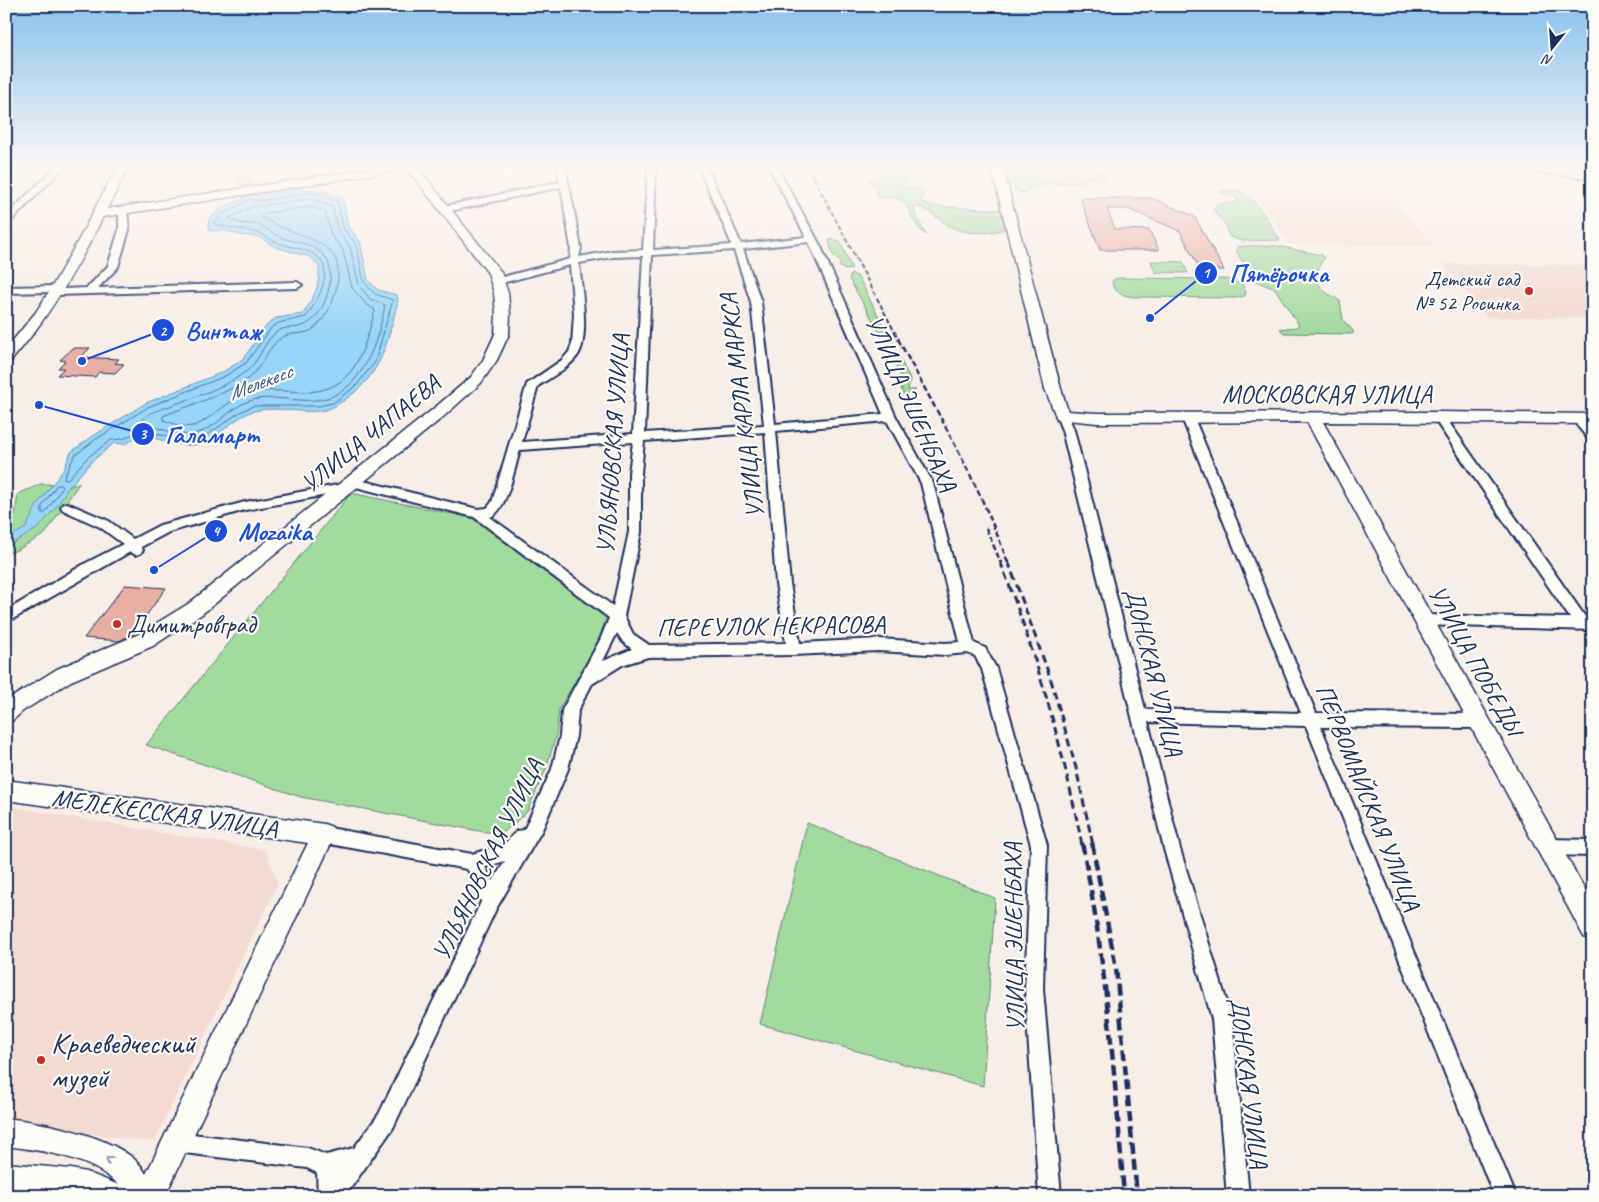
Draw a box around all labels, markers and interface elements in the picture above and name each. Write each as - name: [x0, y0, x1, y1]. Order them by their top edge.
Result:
- north arrow: [1526, 22, 1576, 72]
- text: N: [1539, 50, 1555, 69]
- callout: Пятёрочка: [1194, 252, 1338, 293]
- text: Пятёрочка: [1229, 257, 1330, 290]
- text: 1: [1203, 264, 1212, 283]
- place label: Детский сад № 52 Росинка: [1415, 266, 1521, 316]
- marker: Детский сад № 52 Росинка: [1523, 285, 1535, 297]
- street label: УЛИЦА КАРЛА МАРКСА: [712, 290, 772, 520]
- callout: Винтаж: [150, 310, 271, 351]
- street label: УЛИЦА ЭШЕНБАХА: [858, 310, 964, 497]
- text: Винтаж: [185, 314, 264, 347]
- text: 2: [160, 322, 168, 341]
- street label: УЛЬЯНОВСКАЯ УЛИЦА: [589, 333, 637, 555]
- water label: Мелекесс: [225, 357, 298, 406]
- street label: УЛИЦА ЧАПАЕВА: [295, 367, 448, 500]
- street label: МОСКОВСКАЯ УЛИЦА: [1222, 379, 1433, 411]
- callout: Галамарт: [130, 413, 269, 454]
- text: Галамарт: [165, 418, 261, 451]
- text: 3: [140, 425, 148, 444]
- callout: Mozaika: [203, 510, 322, 551]
- text: Mozaika: [238, 515, 314, 548]
- text: 4: [213, 522, 222, 541]
- street label: УЛИЦА ПОБЕДЫ: [1421, 580, 1532, 745]
- street label: ДОНСКАЯ УЛИЦА: [1118, 585, 1190, 760]
- street label: ПЕРЕУЛОК НЕКРАСОВА: [657, 608, 886, 644]
- place label: Димитровград: [127, 609, 257, 641]
- marker: Димитровград: [111, 618, 123, 630]
- street label: ПЕРВОМАЙСКАЯ УЛИЦА: [1308, 680, 1428, 916]
- street label: УЛЬЯНОВСКАЯ УЛИЦА: [425, 753, 551, 965]
- street label: МЕЛЕКЕССКАЯ УЛИЦА: [50, 781, 280, 845]
- street label: УЛИЦА ЭШЕНБАХА: [996, 841, 1032, 1032]
- street label: ДОНСКАЯ УЛИЦА: [1223, 996, 1275, 1171]
- place label: Краеведческий музей: [51, 1024, 197, 1096]
- marker: Краеведческий музей: [35, 1054, 47, 1066]
- one-way arrow: [105, 1157, 114, 1166]

